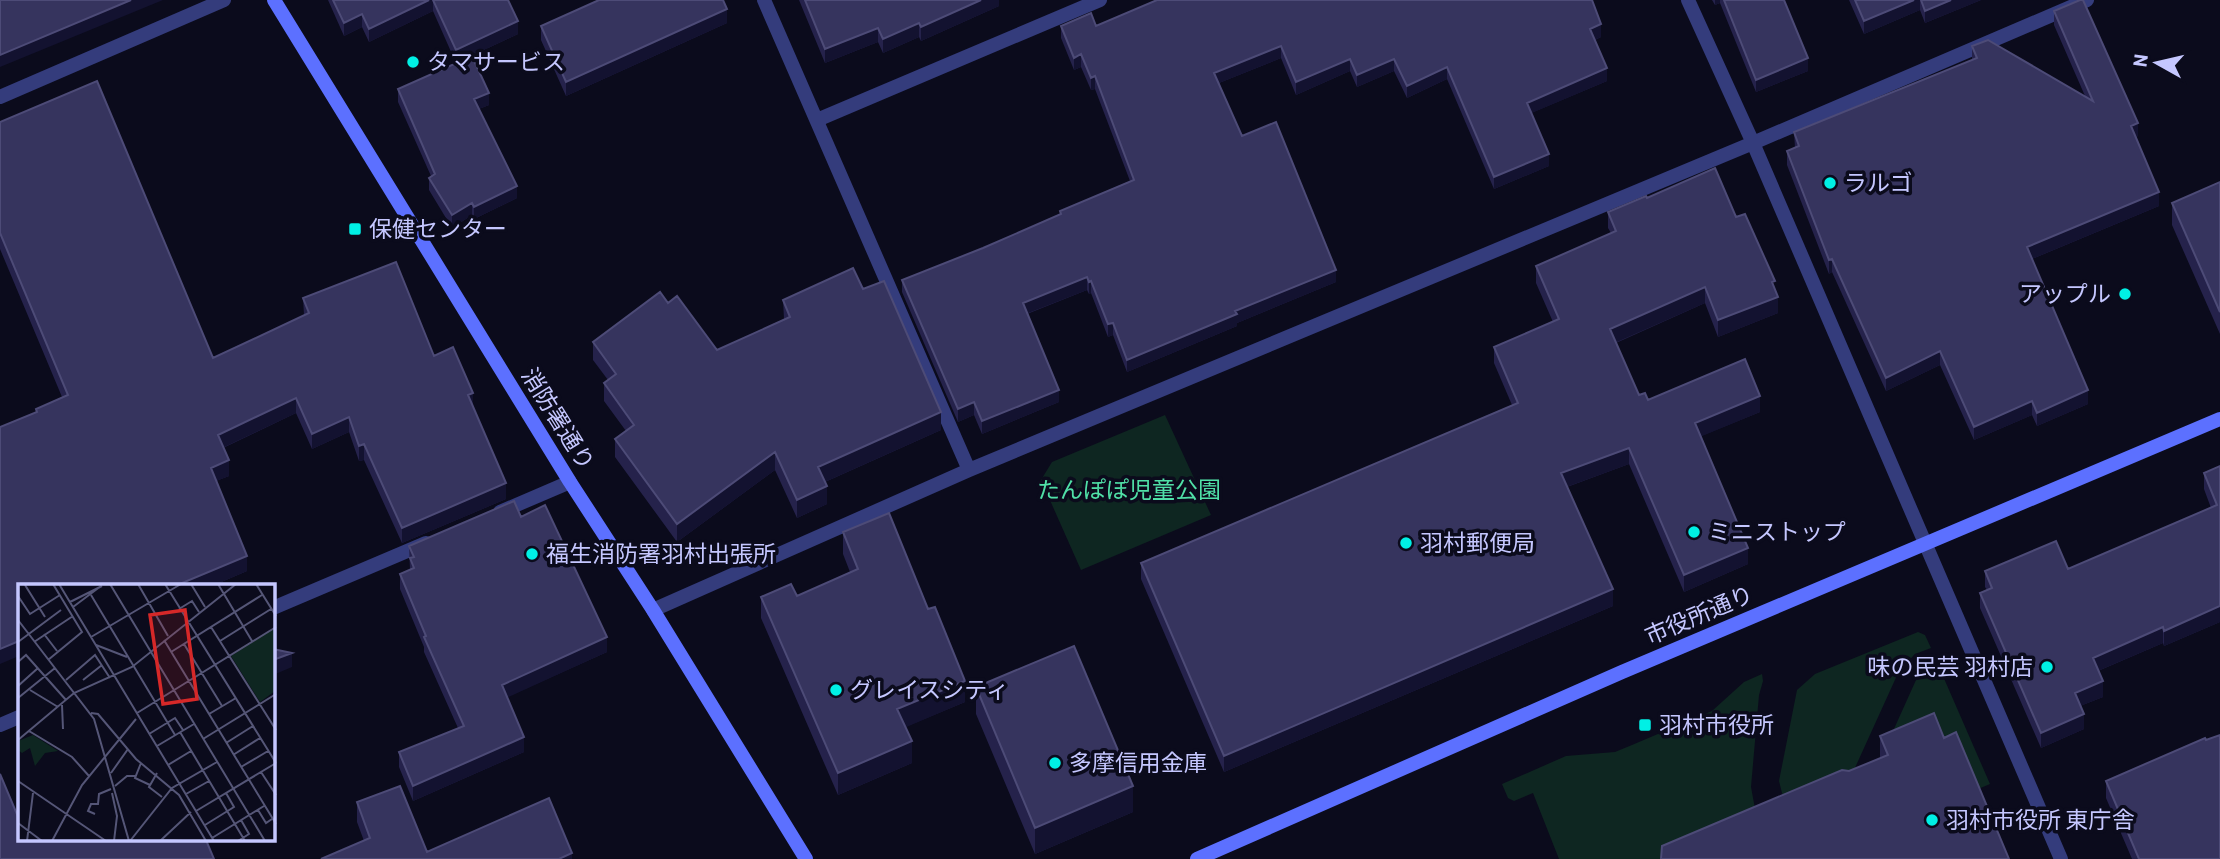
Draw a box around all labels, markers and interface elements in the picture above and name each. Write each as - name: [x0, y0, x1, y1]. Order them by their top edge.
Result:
- north arrow: [2122, 28, 2192, 98]
- place label: タマサービス: [427, 47, 565, 75]
- text: N: [2127, 53, 2152, 68]
- marker: タマサービス: [405, 54, 421, 70]
- place label: ラルゴ: [1844, 168, 1913, 196]
- marker: ラルゴ: [1822, 175, 1838, 191]
- place label: 保健センター: [369, 214, 507, 242]
- marker: 保健センター: [347, 221, 363, 237]
- place label: アップル: [2019, 279, 2111, 307]
- marker: アップル: [2117, 286, 2133, 302]
- street label: 消防署通り: [517, 362, 601, 475]
- park label: たんぽぽ児童公園: [1037, 475, 1221, 503]
- place label: ミニストップ: [1708, 517, 1846, 545]
- marker: ミニストップ: [1686, 524, 1702, 540]
- place label: 羽村郵便局: [1420, 528, 1535, 556]
- marker: 羽村郵便局: [1398, 535, 1414, 551]
- place label: 福生消防署羽村出張所: [546, 539, 776, 567]
- marker: 福生消防署羽村出張所: [524, 546, 540, 562]
- street label: 市役所通り: [1640, 579, 1757, 649]
- inset map: [18, 584, 275, 842]
- place label: 味の民芸 羽村店: [1867, 652, 2033, 680]
- marker: 味の民芸 羽村店: [2039, 659, 2055, 675]
- place label: グレイスシティ: [850, 675, 1009, 703]
- marker: グレイスシティ: [828, 682, 844, 698]
- place label: 羽村市役所: [1659, 710, 1774, 738]
- marker: 羽村市役所: [1637, 717, 1653, 733]
- place label: 多摩信用金庫: [1069, 748, 1207, 776]
- marker: 多摩信用金庫: [1047, 755, 1063, 771]
- place label: 羽村市役所 東庁舎: [1946, 805, 2135, 833]
- marker: 羽村市役所 東庁舎: [1924, 812, 1940, 828]

